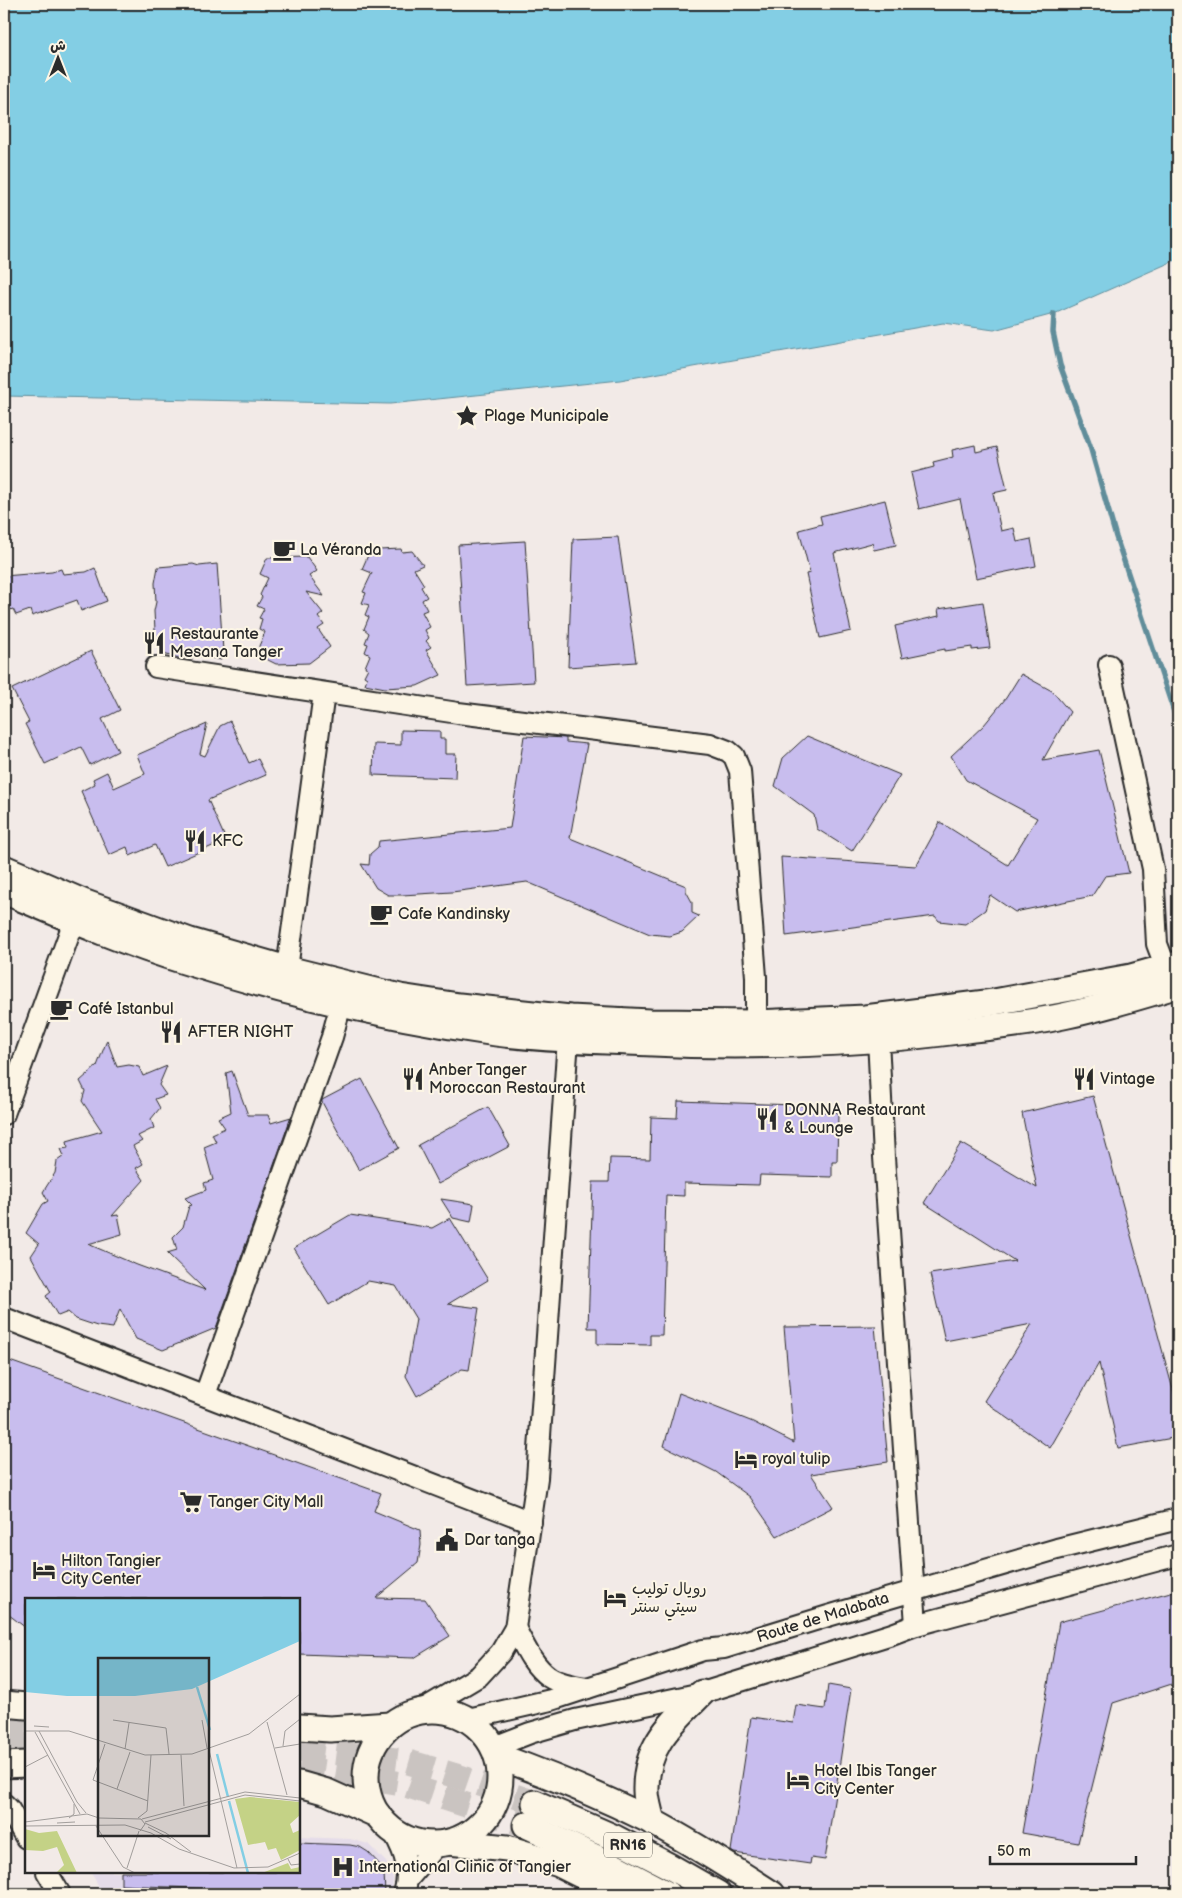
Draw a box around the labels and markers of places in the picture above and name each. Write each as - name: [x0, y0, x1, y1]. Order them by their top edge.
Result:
- place icon: Plage Municipale: [454, 403, 480, 429]
- place label: Plage Municipale: [484, 407, 609, 426]
- cafe icon: La Véranda: [271, 537, 297, 563]
- place label: La Véranda: [300, 541, 382, 560]
- place label: Restaurante Mesana Tanger: [170, 625, 283, 662]
- restaurant icon: Restaurante Mesana Tanger: [141, 630, 167, 656]
- restaurant icon: KFC: [182, 828, 208, 854]
- place label: KFC: [212, 832, 243, 851]
- cafe icon: Cafe Kandinsky: [368, 901, 394, 927]
- place label: Cafe Kandinsky: [398, 905, 511, 924]
- cafe icon: Café Istanbul: [48, 996, 74, 1022]
- place label: Café Istanbul: [78, 1000, 174, 1019]
- restaurant icon: AFTER NIGHT: [158, 1019, 184, 1045]
- place label: AFTER NIGHT: [188, 1023, 294, 1042]
- place label: Anber Tanger Moroccan Restaurant: [429, 1061, 586, 1098]
- restaurant icon: Anber Tanger Moroccan Restaurant: [400, 1066, 426, 1092]
- restaurant icon: Vintage: [1071, 1066, 1097, 1092]
- place label: Vintage: [1100, 1070, 1155, 1089]
- place label: DONNA Restaurant & Lounge: [784, 1101, 926, 1138]
- restaurant icon: DONNA Restaurant & Lounge: [754, 1106, 780, 1132]
- hotel icon: royal tulip: [733, 1446, 759, 1472]
- place label: royal tulip: [762, 1450, 830, 1469]
- supermarket icon: Tanger City Mall: [178, 1489, 204, 1515]
- place label: Tanger City Mall: [208, 1493, 323, 1512]
- public building icon: Dar tanga: [434, 1527, 460, 1553]
- place label: Dar tanga: [464, 1531, 535, 1550]
- place label: Hilton Tangier City Center: [61, 1552, 161, 1589]
- hotel icon: Hilton Tangier City Center: [31, 1557, 57, 1583]
- place label: رويال توليب سيتي سنتر: [630, 1580, 707, 1621]
- hotel icon: رويال توليب سيتي سنتر: [602, 1585, 628, 1611]
- place label: Hotel Ibis Tanger City Center: [814, 1762, 937, 1799]
- hotel icon: Hotel Ibis Tanger City Center: [785, 1767, 811, 1793]
- hospital icon: International Clinic of Tangier: [330, 1854, 356, 1880]
- place label: International Clinic of Tangier: [359, 1858, 571, 1877]

